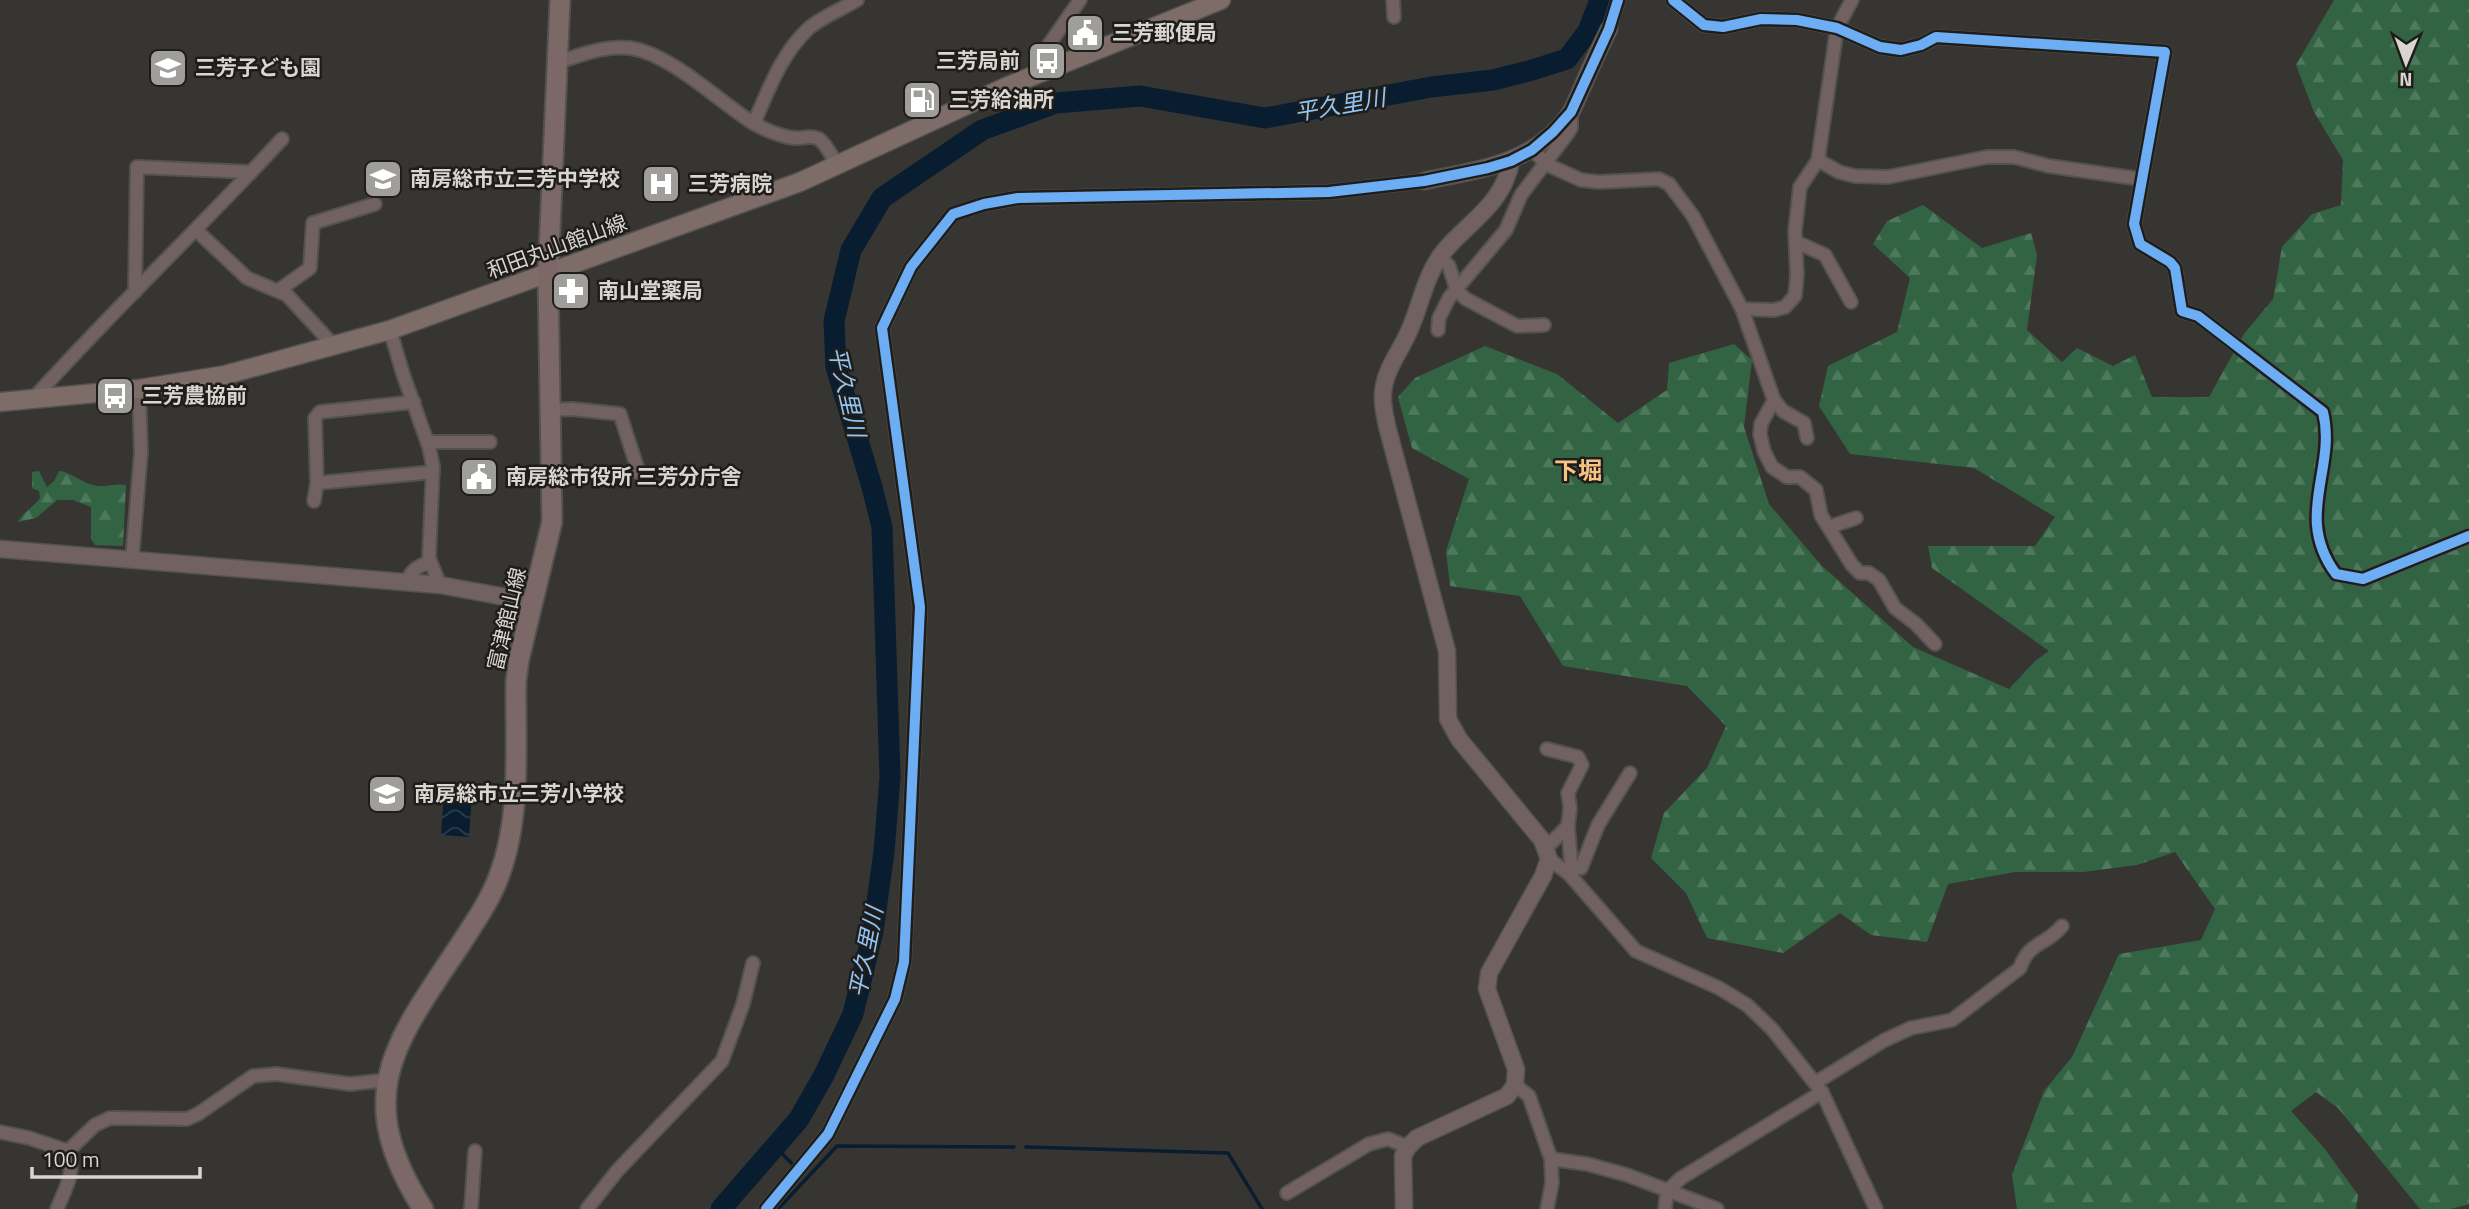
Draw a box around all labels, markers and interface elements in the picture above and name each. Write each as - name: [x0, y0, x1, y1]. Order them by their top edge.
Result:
- public building icon: 三芳郵便局: [1064, 12, 1106, 54]
- place label: 三芳郵便局: [1112, 16, 1217, 48]
- north arrow: [2371, 28, 2441, 98]
- bus stop icon: 三芳局前: [1026, 40, 1068, 82]
- place label: 三芳局前: [936, 44, 1020, 76]
- school or university icon: 三芳子ども園: [147, 47, 189, 89]
- place label: 三芳子ども園: [195, 51, 321, 83]
- text: N: [2399, 66, 2413, 95]
- fuel station icon: 三芳給油所: [901, 79, 943, 121]
- water label: 平久里川: [1292, 79, 1391, 130]
- place label: 三芳給油所: [949, 83, 1054, 115]
- school or university icon: 南房総市立三芳中学校: [362, 158, 404, 200]
- place label: 南房総市立三芳中学校: [410, 162, 620, 194]
- hospital icon: 三芳病院: [640, 163, 682, 205]
- place label: 三芳病院: [688, 167, 772, 199]
- street label: 和田丸山館山線: [482, 206, 631, 286]
- pharmacy icon: 南山堂薬局: [550, 270, 592, 312]
- place label: 南山堂薬局: [598, 274, 703, 306]
- water label: 平久里川: [820, 343, 876, 444]
- bus stop icon: 三芳農協前: [94, 375, 136, 417]
- place label: 三芳農協前: [142, 379, 247, 411]
- district label: 下堀: [1554, 452, 1602, 488]
- public building icon: 南房総市役所 三芳分庁舎: [458, 456, 500, 498]
- place label: 南房総市役所 三芳分庁舎: [506, 460, 742, 492]
- street label: 富津館山線: [479, 564, 533, 674]
- school or university icon: 南房総市立三芳小学校: [366, 773, 408, 815]
- place label: 南房総市立三芳小学校: [414, 777, 624, 809]
- water label: 平久里川: [840, 900, 892, 1000]
- scale bar: [32, 1136, 200, 1180]
- text: 100 m: [42, 1143, 99, 1175]

